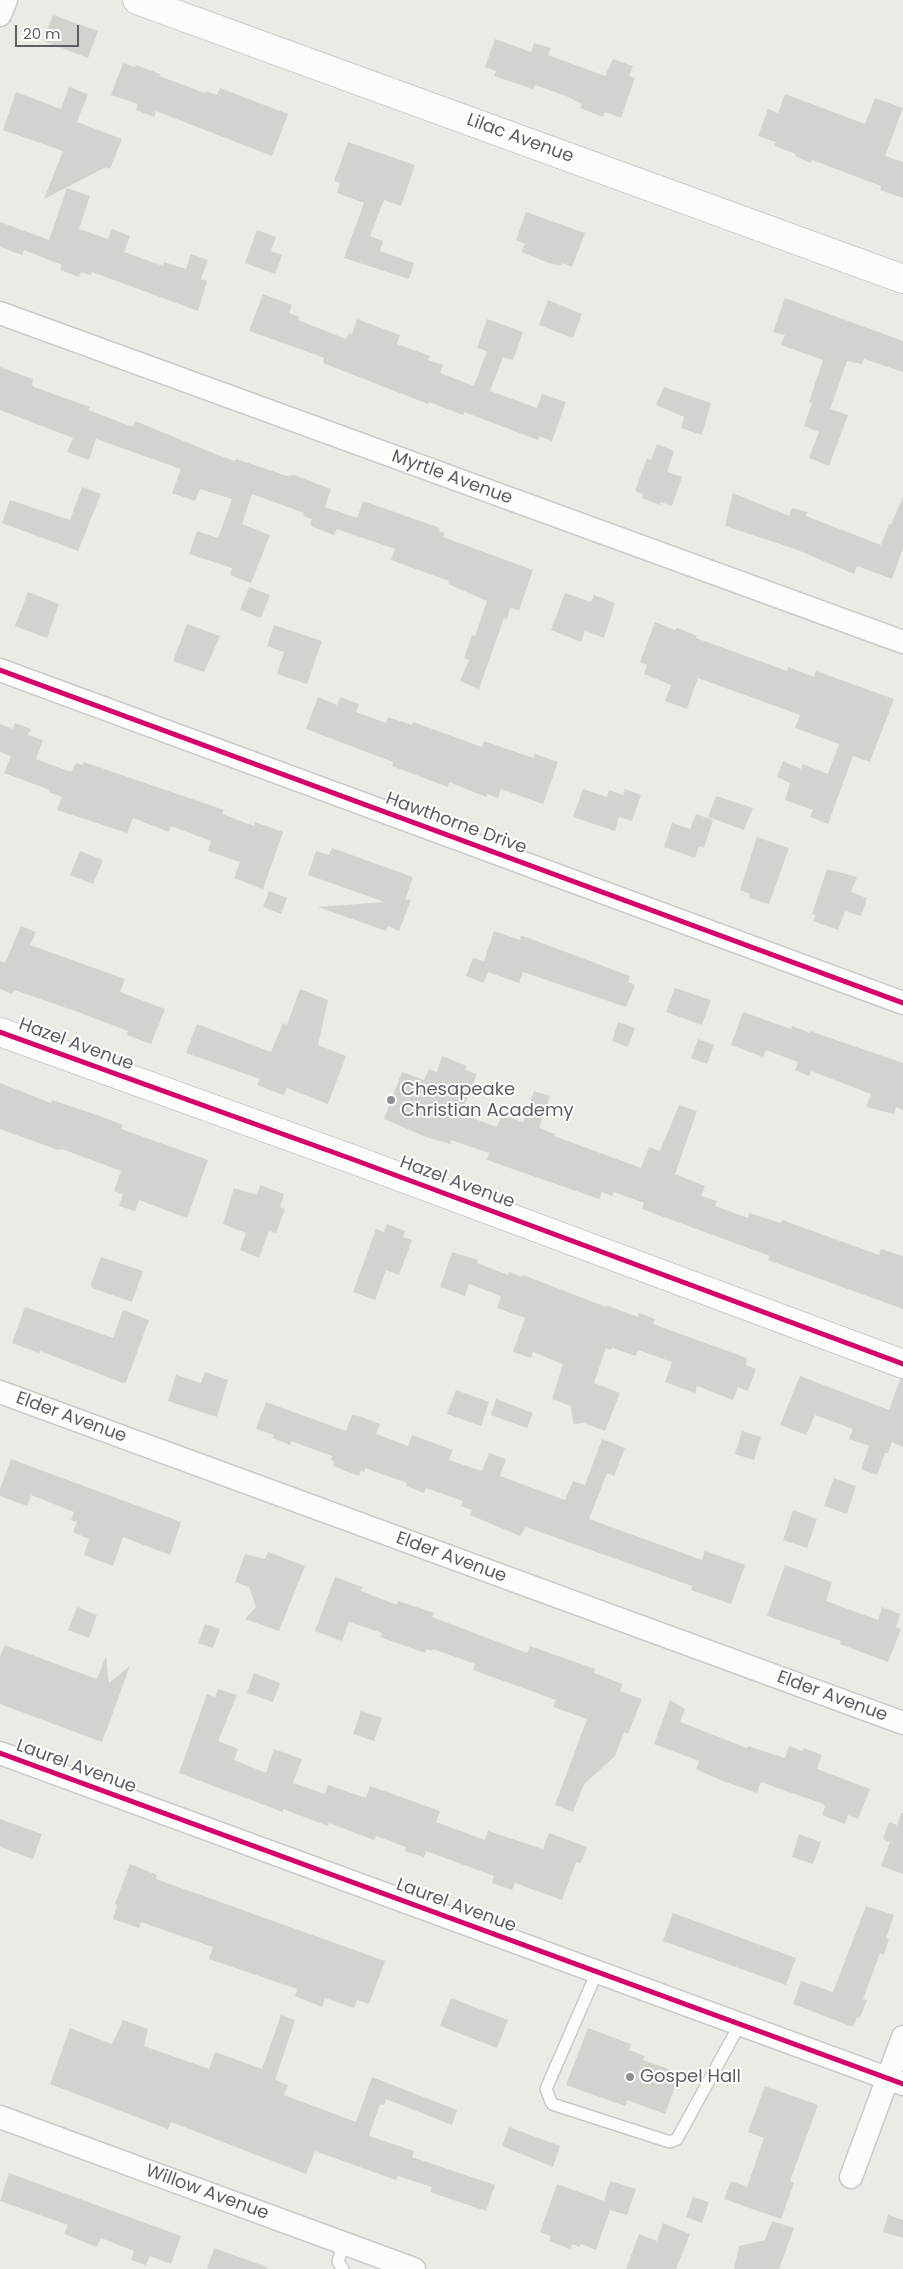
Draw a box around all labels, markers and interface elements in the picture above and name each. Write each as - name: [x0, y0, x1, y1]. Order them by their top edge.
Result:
- scale bar: [18, 15, 81, 47]
- text: 20 m: [23, 23, 61, 44]
- street label: Lilac Avenue: [464, 110, 576, 168]
- street label: Myrtle Avenue: [389, 446, 515, 510]
- street label: Hawthorne Drive: [383, 788, 529, 860]
- street label: Hazel Avenue: [16, 1014, 136, 1076]
- place label: Chesapeake Christian Academy: [401, 1079, 574, 1122]
- marker: Chesapeake Christian Academy: [385, 1094, 397, 1106]
- street label: Hazel Avenue: [397, 1152, 517, 1214]
- street label: Elder Avenue: [13, 1388, 129, 1448]
- street label: Elder Avenue: [393, 1528, 509, 1588]
- street label: Elder Avenue: [774, 1667, 890, 1727]
- street label: Laurel Avenue: [13, 1735, 139, 1799]
- street label: Laurel Avenue: [393, 1874, 519, 1938]
- place label: Gospel Hall: [640, 2066, 741, 2088]
- marker: Gospel Hall: [624, 2071, 636, 2083]
- street label: Willow Avenue: [142, 2161, 272, 2225]

